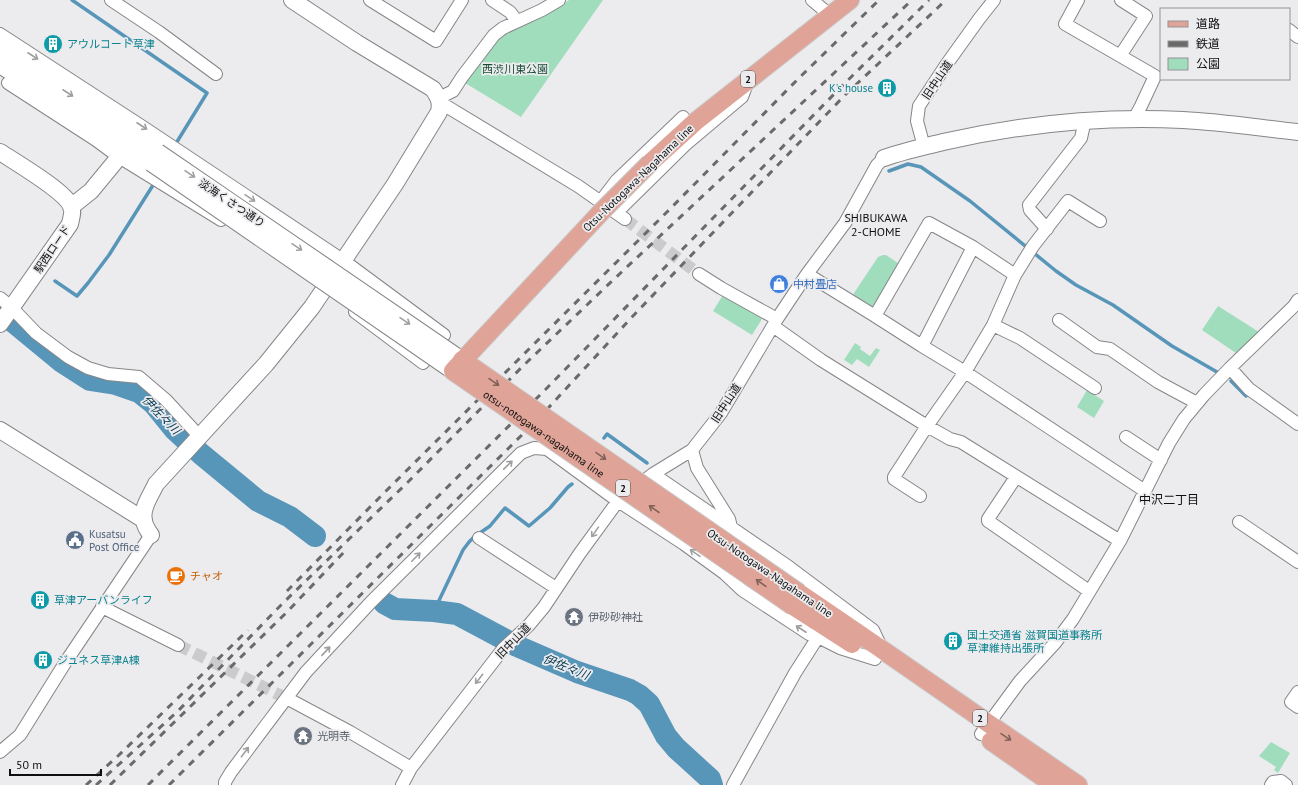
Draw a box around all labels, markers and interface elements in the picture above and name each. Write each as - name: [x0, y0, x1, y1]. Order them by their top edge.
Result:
- legend: [1160, 8, 1290, 80]
- text: 道路: [1196, 16, 1220, 31]
- building icon: アウルコート草津: [42, 33, 64, 55]
- text: 鉄道: [1196, 36, 1220, 51]
- place label: アウルコート草津: [67, 37, 155, 51]
- one-way arrow: [27, 52, 39, 60]
- text: 公園: [1196, 56, 1220, 71]
- street label: 旧中山道: [919, 58, 955, 102]
- park label: 西渋川東公園: [482, 62, 548, 76]
- road number: 2: [741, 71, 755, 87]
- building icon: K's house: [876, 77, 898, 99]
- place label: K's house: [829, 81, 873, 95]
- one-way arrow: [62, 89, 73, 97]
- street label: Otsu-Notogawa-Nagahama line: [580, 121, 696, 235]
- one-way arrow: [136, 123, 148, 131]
- one-way arrow: [184, 170, 195, 178]
- street label: 淡海くさつ通り: [196, 176, 268, 230]
- one-way arrow: [244, 195, 256, 203]
- district label: SHIBUKAWA 2-CHOME: [844, 210, 908, 239]
- street label: 駅西ロード: [31, 222, 73, 276]
- one-way arrow: [292, 243, 303, 251]
- shop icon: 中村畳店: [768, 273, 790, 295]
- place label: 中村畳店: [793, 277, 837, 291]
- one-way arrow: [399, 317, 410, 325]
- one-way arrow: [488, 378, 499, 386]
- street label: 旧中山道: [708, 381, 744, 425]
- street label: otsu-notogawa-nagahama line: [481, 387, 607, 481]
- water label: 伊佐々川: [139, 392, 185, 439]
- one-way arrow: [595, 452, 606, 460]
- one-way arrow: [503, 460, 513, 470]
- road number: 2: [616, 480, 630, 496]
- district label: 中沢二丁目: [1139, 492, 1199, 507]
- one-way arrow: [649, 505, 660, 513]
- one-way arrow: [591, 526, 599, 537]
- street label: Otsu-Notogawa-Nagahama line: [705, 526, 836, 620]
- place label: Kusatsu Post Office: [89, 527, 140, 554]
- public building icon: Kusatsu Post Office: [64, 529, 86, 551]
- one-way arrow: [690, 549, 701, 557]
- one-way arrow: [411, 552, 421, 562]
- cafe icon: チャオ: [165, 565, 187, 587]
- place label: チャオ: [190, 569, 223, 583]
- one-way arrow: [756, 579, 767, 587]
- building icon: 草津アーバンライフ: [29, 589, 51, 611]
- place label: 草津アーバンライフ: [54, 593, 153, 607]
- temple icon: 伊砂砂神社: [563, 606, 585, 628]
- place label: 伊砂砂神社: [588, 610, 643, 624]
- street label: 旧中山道: [493, 620, 533, 662]
- one-way arrow: [795, 625, 806, 633]
- place label: 国土交通省 滋賀国道事務所 草津維持出張所: [967, 628, 1103, 655]
- building icon: 国土交通省 滋賀国道事務所 草津維持出張所: [942, 630, 964, 652]
- one-way arrow: [321, 646, 330, 656]
- building icon: ジュネス草津A棟: [32, 649, 54, 671]
- water label: 伊佐々川: [541, 651, 593, 683]
- place label: ジュネス草津A棟: [57, 653, 140, 667]
- one-way arrow: [475, 674, 484, 685]
- road number: 2: [973, 710, 987, 726]
- temple icon: 光明寺: [292, 725, 314, 747]
- place label: 光明寺: [317, 729, 350, 743]
- one-way arrow: [1000, 733, 1011, 741]
- one-way arrow: [241, 747, 250, 758]
- scale bar: [10, 751, 101, 777]
- text: 50 m: [16, 757, 42, 772]

